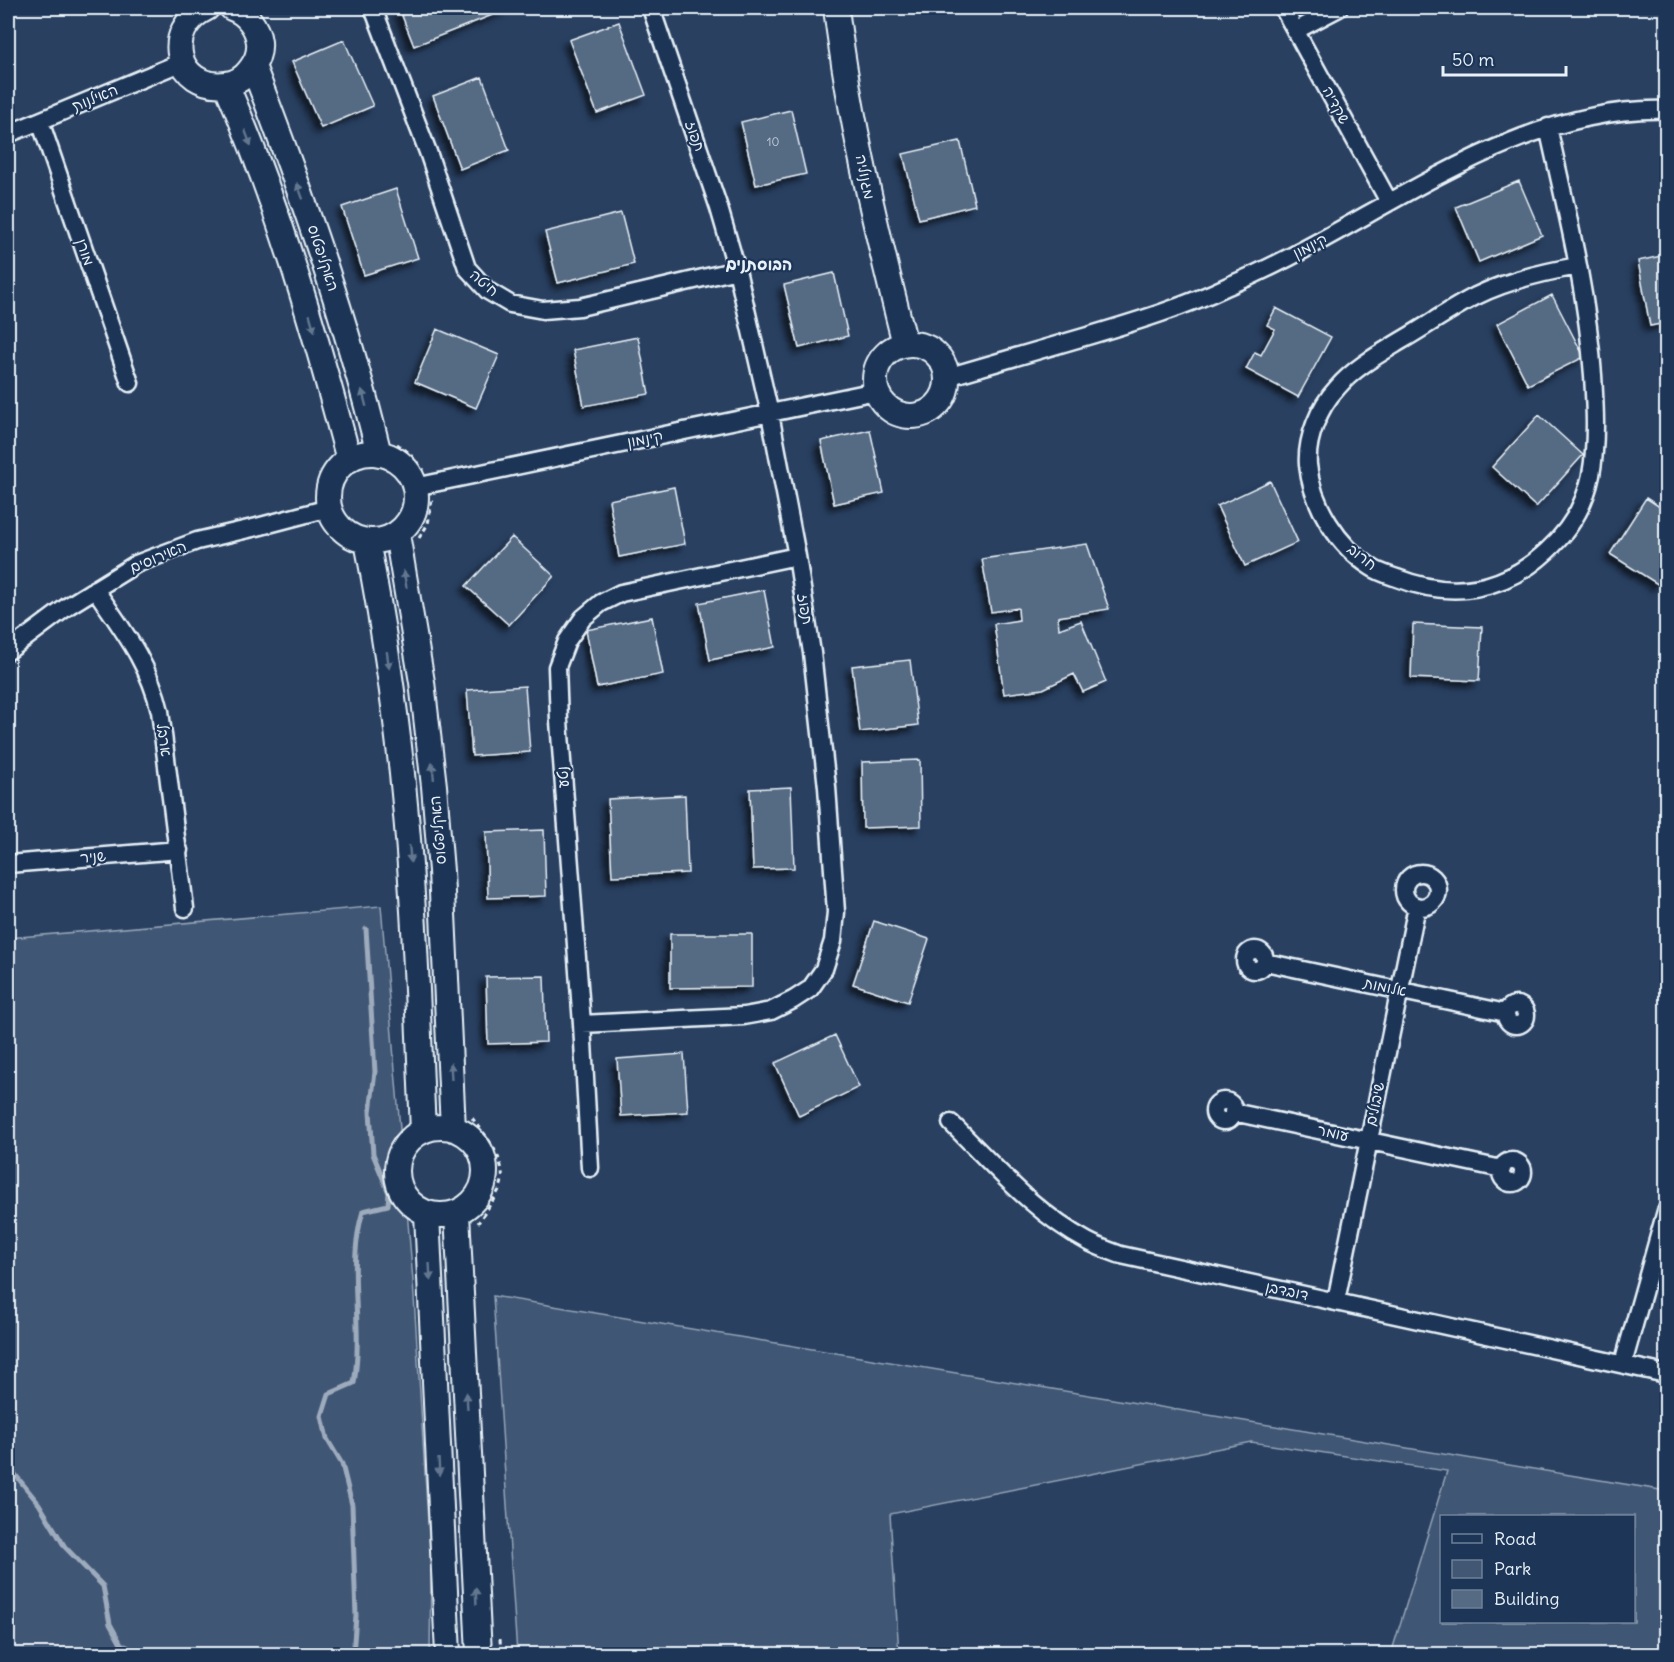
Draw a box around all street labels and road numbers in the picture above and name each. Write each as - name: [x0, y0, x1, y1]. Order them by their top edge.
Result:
- street label: האילנות: [69, 80, 121, 115]
- street label: שקדיה: [1319, 83, 1354, 127]
- street label: תפוז: [681, 118, 710, 154]
- street label: מגנוליה: [852, 153, 879, 201]
- street label: האקליפטוס: [303, 222, 343, 294]
- street label: קינמון: [1289, 229, 1331, 263]
- street label: מורן: [72, 236, 99, 268]
- street label: חיטה: [466, 265, 503, 300]
- street label: קינמון: [625, 426, 665, 452]
- street label: האירוסים: [126, 536, 189, 577]
- street label: חרוב: [1344, 539, 1381, 574]
- street label: תפוז: [794, 592, 817, 626]
- street label: ארבל: [153, 722, 176, 758]
- street label: נטע: [552, 766, 573, 789]
- street label: האקליפטוס: [425, 795, 451, 865]
- street label: שניר: [79, 846, 107, 867]
- street label: אלומות: [1361, 973, 1409, 1000]
- street label: שיבולים: [1361, 1080, 1388, 1128]
- street label: עומר: [1316, 1120, 1351, 1145]
- street label: דובדבן: [1264, 1277, 1310, 1305]

